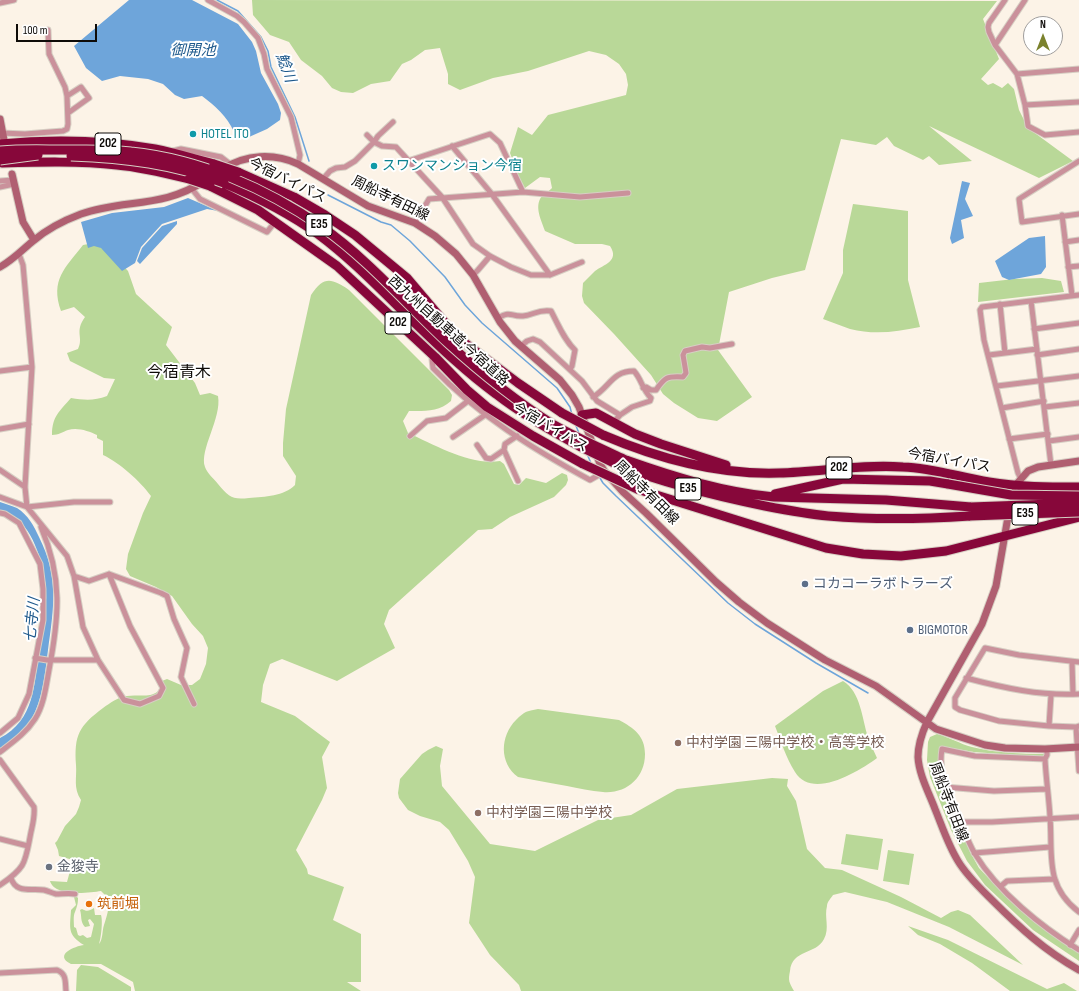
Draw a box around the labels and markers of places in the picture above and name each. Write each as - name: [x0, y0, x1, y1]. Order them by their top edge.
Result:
- place label: HOTEL ITO: [201, 126, 249, 142]
- marker: HOTEL ITO: [188, 129, 198, 139]
- place label: スワンマンション今宿: [382, 158, 522, 174]
- marker: スワンマンション今宿: [369, 161, 379, 171]
- place label: コカコーラボトラーズ: [813, 576, 953, 592]
- marker: コカコーラボトラーズ: [800, 579, 810, 589]
- place label: BIGMOTOR: [918, 622, 968, 638]
- marker: BIGMOTOR: [905, 625, 915, 635]
- place label: 中村学園 三陽中学校・高等学校: [686, 735, 884, 751]
- marker: 中村学園 三陽中学校・高等学校: [673, 738, 683, 748]
- place label: 中村学園三陽中学校: [486, 805, 612, 821]
- marker: 中村学園三陽中学校: [473, 808, 483, 818]
- place label: 金狻寺: [57, 859, 99, 875]
- marker: 金狻寺: [44, 862, 54, 872]
- place label: 筑前堀: [97, 896, 139, 912]
- marker: 筑前堀: [84, 899, 94, 909]

